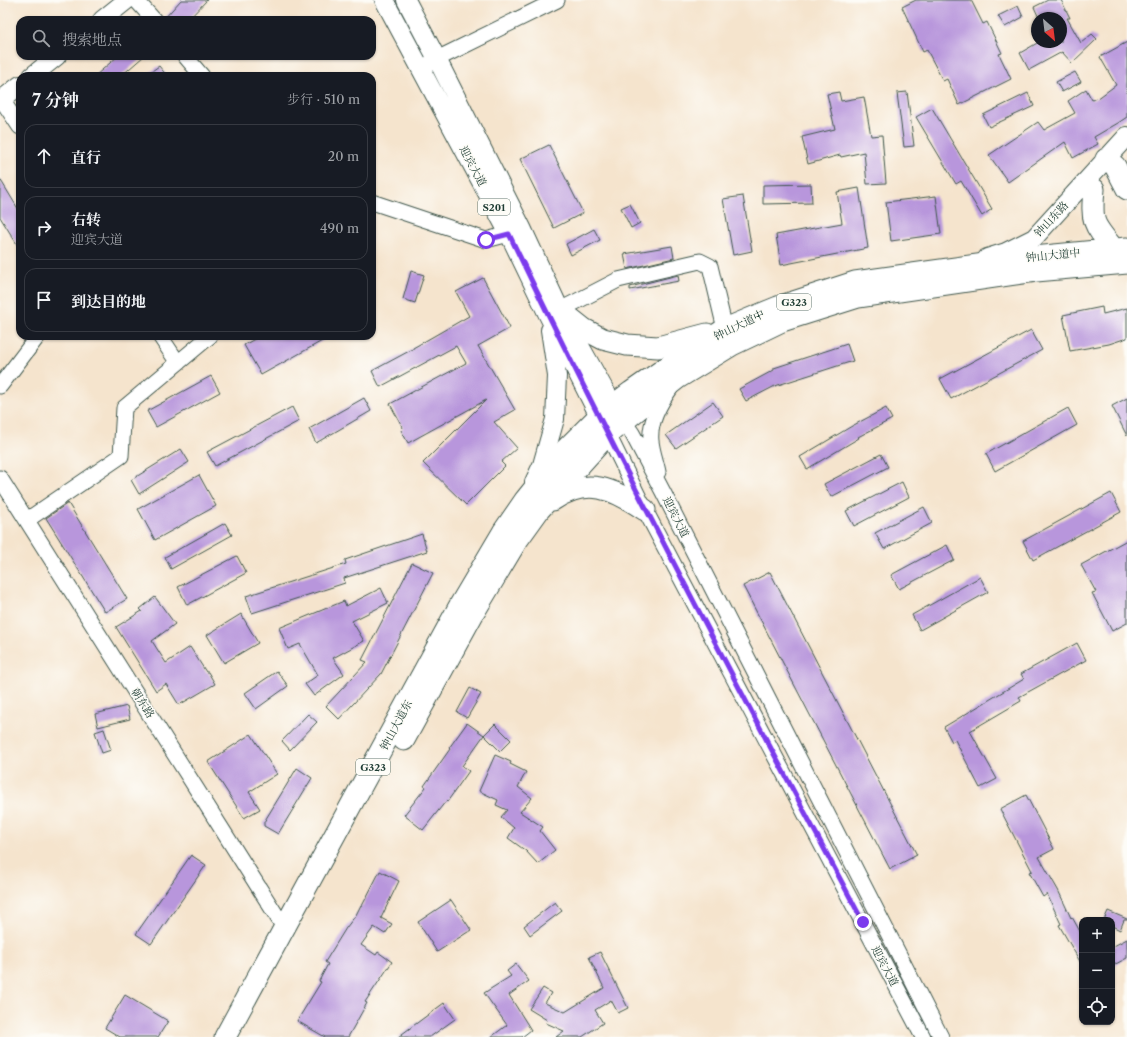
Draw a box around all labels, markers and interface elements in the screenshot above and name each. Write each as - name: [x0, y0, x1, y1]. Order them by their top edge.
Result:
- north arrow: [1031, 12, 1067, 48]
- search box: [16, 16, 376, 60]
- icon: search: [30, 27, 52, 49]
- text: 搜索地点: [62, 30, 122, 49]
- text: 7 分钟: [32, 90, 79, 110]
- text: 步行 · 510 m: [287, 91, 360, 107]
- street label: 迎宾大道: [456, 143, 490, 189]
- icon: ahead: [33, 145, 55, 167]
- text: 直行: [71, 148, 101, 167]
- text: 20 m: [328, 148, 359, 164]
- street label: 钟山东路: [1031, 198, 1071, 240]
- road number: S201: [478, 199, 510, 215]
- text: 右转: [71, 210, 101, 229]
- icon: right: [33, 217, 55, 239]
- text: 490 m: [320, 220, 359, 236]
- text: 迎宾大道: [71, 231, 123, 247]
- route start: [477, 231, 495, 249]
- street label: 钟山大道中: [1025, 245, 1081, 265]
- icon: arrive: [33, 289, 55, 311]
- text: 到达目的地: [71, 292, 146, 311]
- road number: G323: [777, 294, 811, 310]
- street label: 钟山大道中: [711, 307, 767, 343]
- street label: 迎宾大道: [660, 494, 692, 540]
- street label: 朝东路: [128, 685, 158, 721]
- street label: 钟山大道东: [377, 697, 415, 753]
- road number: G323: [356, 759, 390, 775]
- route end: [854, 913, 872, 931]
- map controls: [1079, 917, 1115, 1025]
- button: +: [1079, 917, 1115, 953]
- street label: 迎宾大道: [868, 943, 902, 989]
- button: −: [1079, 953, 1115, 989]
- button: locate: [1079, 989, 1115, 1025]

